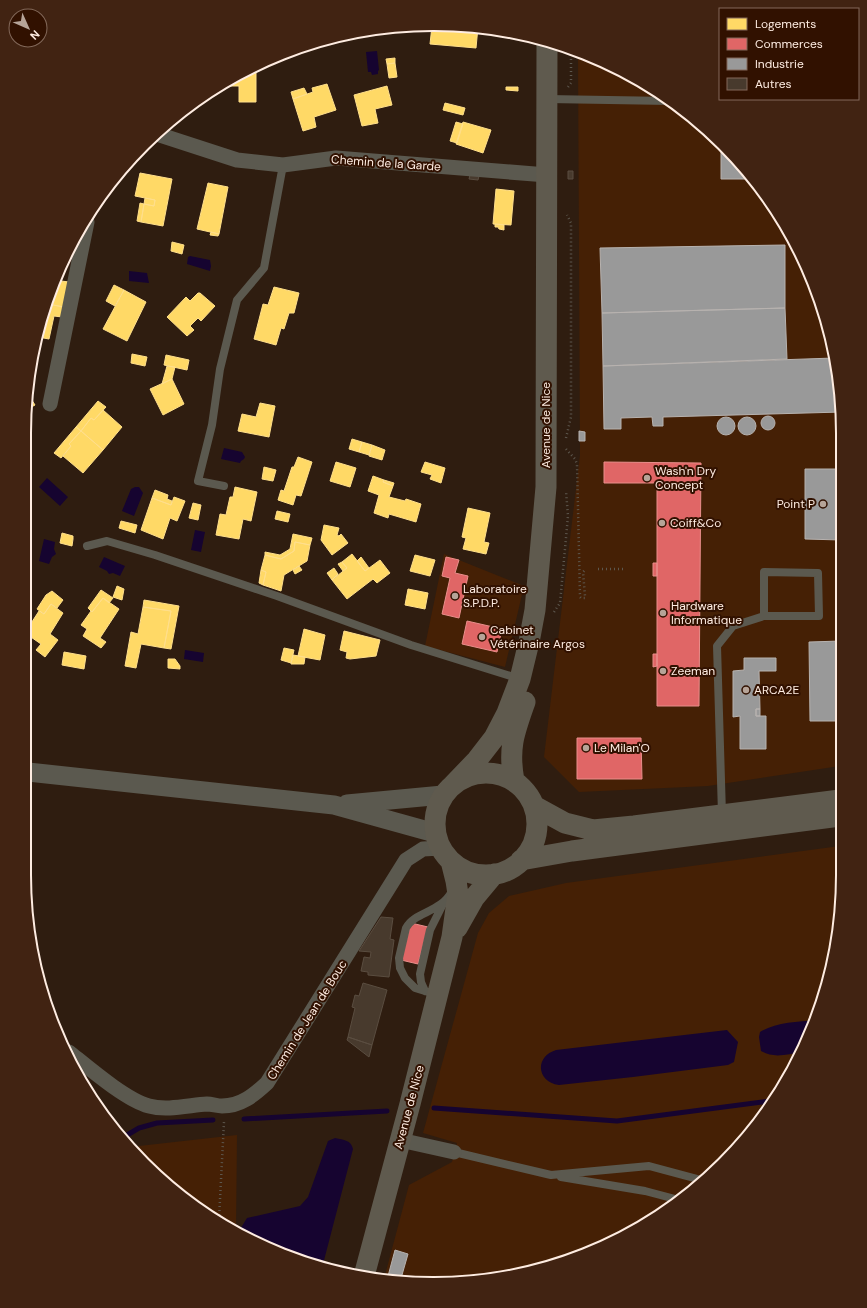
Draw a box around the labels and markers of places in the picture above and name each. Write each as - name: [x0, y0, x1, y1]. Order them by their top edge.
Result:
- place label: Wash'n Dry Concept: [655, 463, 717, 493]
- marker: Wash'n Dry Concept: [642, 473, 652, 483]
- place label: Point P: [777, 496, 815, 512]
- marker: Point P: [818, 499, 828, 509]
- place label: Coiff&Co: [670, 515, 721, 531]
- marker: Coiff&Co: [657, 518, 667, 528]
- place label: Laboratoire S.P.D.P.: [463, 581, 527, 611]
- marker: Laboratoire S.P.D.P.: [450, 591, 460, 601]
- place label: Hardware Informatique: [671, 598, 742, 628]
- marker: Hardware Informatique: [658, 608, 668, 618]
- place label: Cabinet Vétérinaire Argos: [490, 622, 585, 652]
- marker: Cabinet Vétérinaire Argos: [477, 632, 487, 642]
- place label: Zeeman: [671, 663, 715, 679]
- marker: Zeeman: [658, 666, 668, 676]
- place label: ARCA2E: [754, 682, 799, 698]
- marker: ARCA2E: [741, 685, 751, 695]
- place label: Le Milan'O: [594, 740, 650, 756]
- marker: Le Milan'O: [581, 743, 591, 753]

